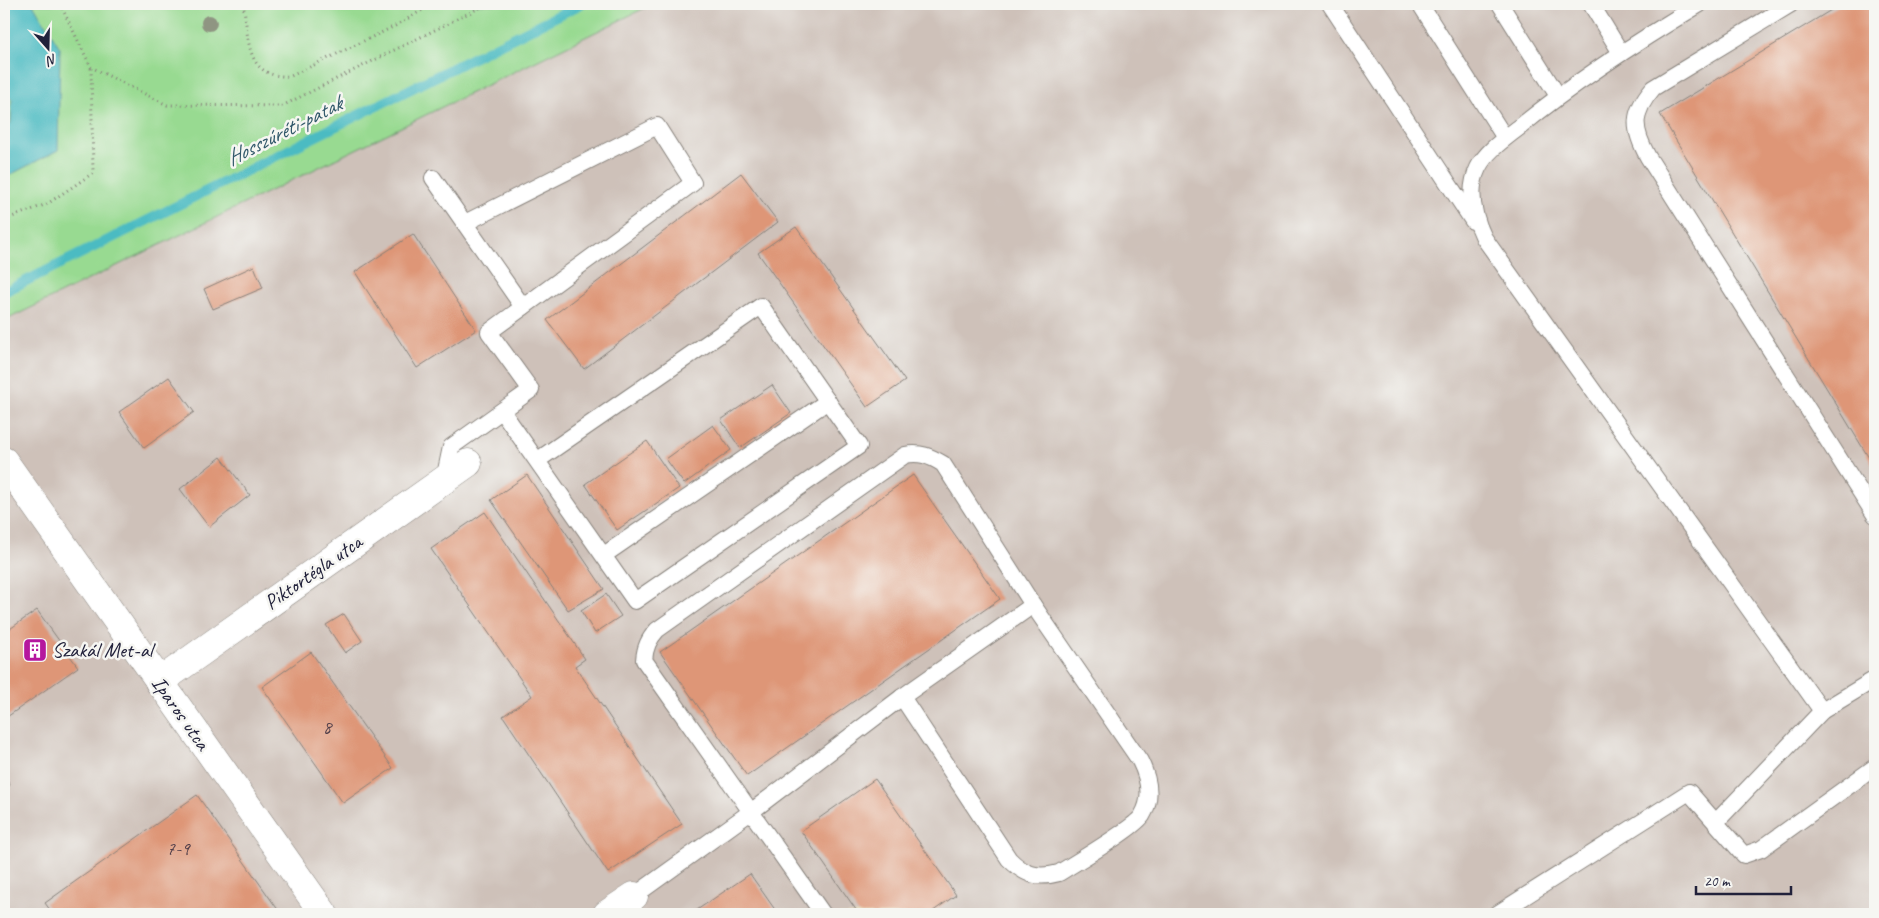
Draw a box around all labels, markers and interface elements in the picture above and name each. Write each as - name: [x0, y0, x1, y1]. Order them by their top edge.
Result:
- north arrow: [22, 22, 72, 72]
- text: N: [43, 50, 59, 70]
- water label: Hosszúréti-patak: [221, 88, 350, 172]
- street label: Piktortégla utca: [259, 527, 369, 615]
- building icon: Szakál Met-al: [22, 637, 48, 663]
- place label: Szakál Met-al: [52, 637, 156, 663]
- street label: Iparos utca: [146, 671, 217, 756]
- house number: 8: [323, 715, 334, 739]
- house number: 7-9: [166, 837, 191, 861]
- scale bar: [1696, 863, 1792, 895]
- text: 20 m: [1704, 872, 1731, 891]

